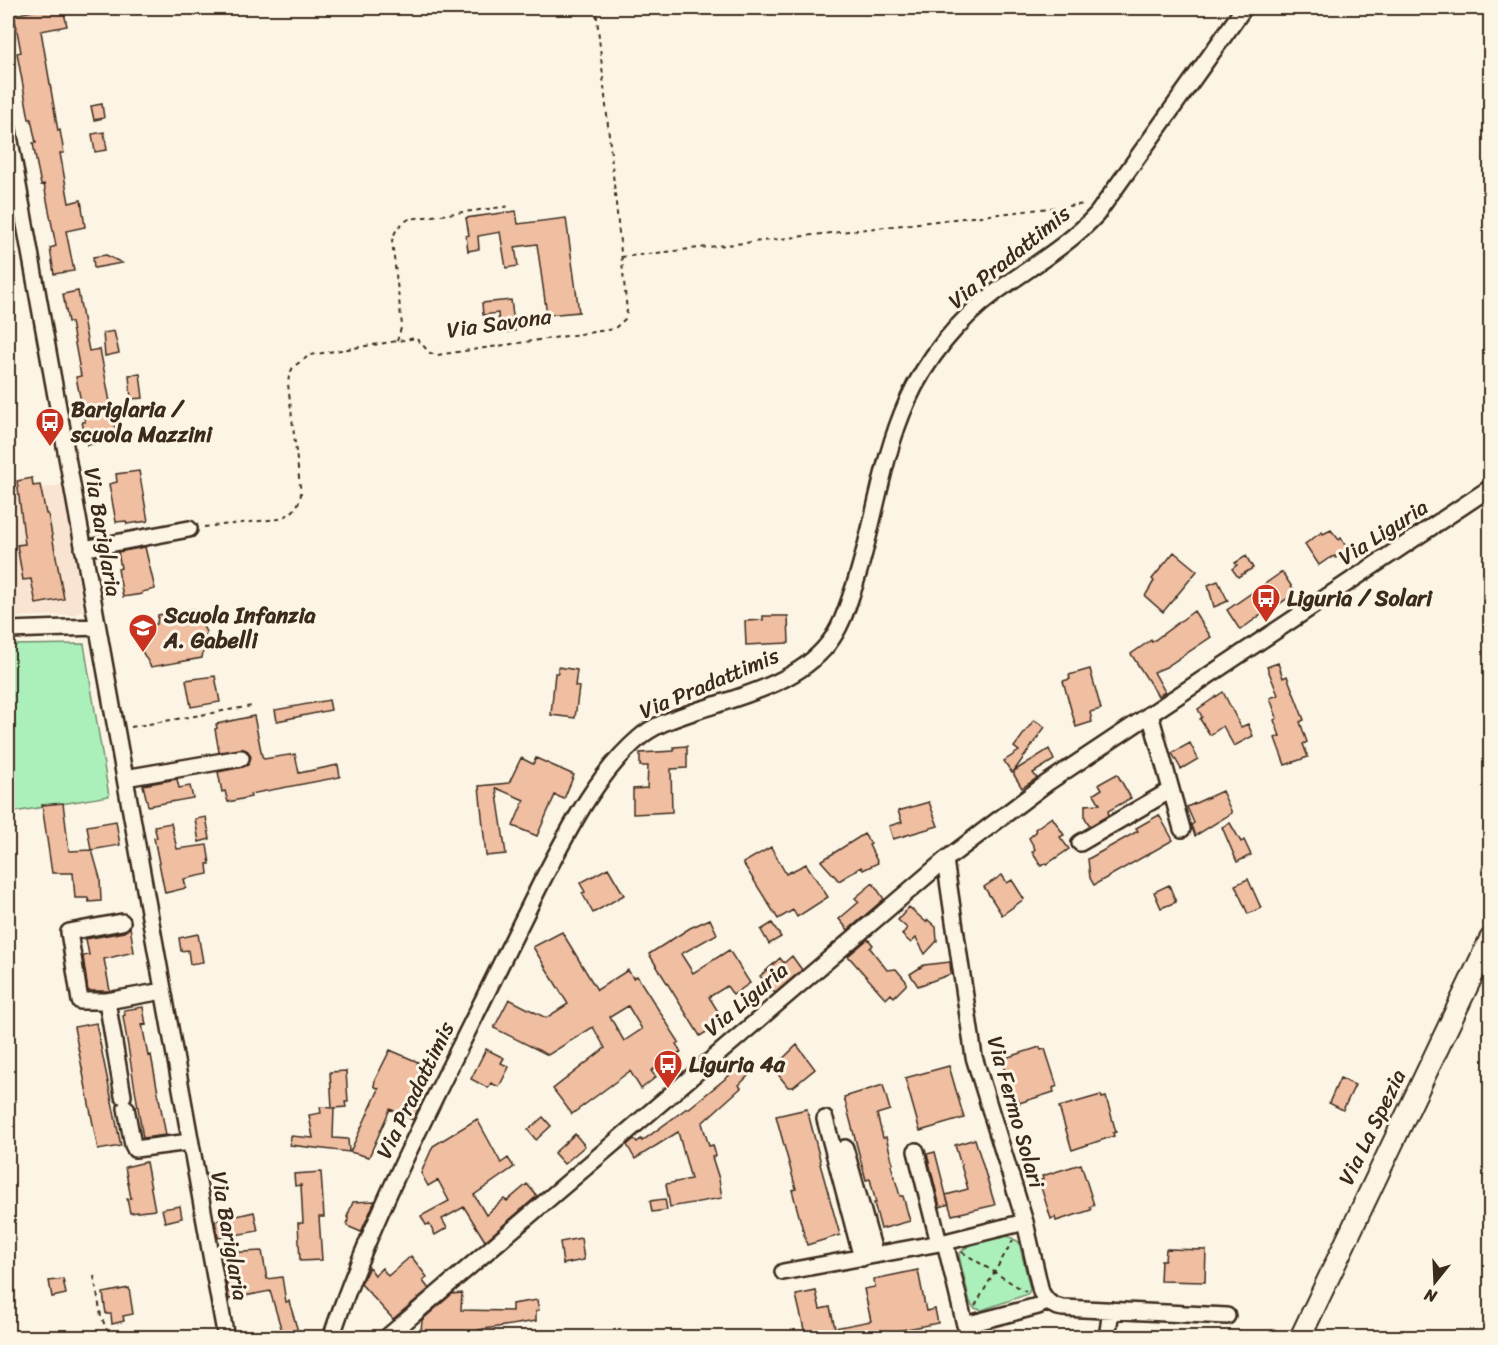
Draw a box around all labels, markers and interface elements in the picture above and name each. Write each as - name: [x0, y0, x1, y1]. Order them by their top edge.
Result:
- street label: Via Pradattimis: [939, 194, 1080, 319]
- street label: Via Savona: [444, 296, 555, 350]
- place label: Bariglaria / scuola Mazzini: [70, 390, 213, 454]
- bus stop icon: Bariglaria / scuola Mazzini: [34, 406, 66, 448]
- street label: Via Bariglaria: [72, 464, 134, 600]
- street label: Via Liguria: [1330, 488, 1436, 576]
- place label: Liguria / Solari: [1287, 579, 1433, 618]
- bus stop icon: Liguria / Solari: [1250, 582, 1282, 624]
- place label: Scuola Infanzia A. Gabelli: [163, 596, 317, 660]
- school or university icon: Scuola Infanzia A. Gabelli: [127, 612, 159, 654]
- street label: Via Pradattimis: [633, 636, 786, 730]
- street label: Via Liguria: [695, 952, 797, 1046]
- street label: Via Pradattimis: [365, 1014, 466, 1165]
- street label: Via Fermo Solari: [976, 1031, 1057, 1194]
- place label: Liguria 4a: [689, 1045, 786, 1084]
- bus stop icon: Liguria 4a: [652, 1048, 684, 1090]
- street label: Via La Spezia: [1327, 1062, 1417, 1192]
- street label: Via Bariglaria: [199, 1168, 261, 1304]
- north arrow: [1405, 1252, 1465, 1312]
- text: N: [1420, 1280, 1441, 1312]

